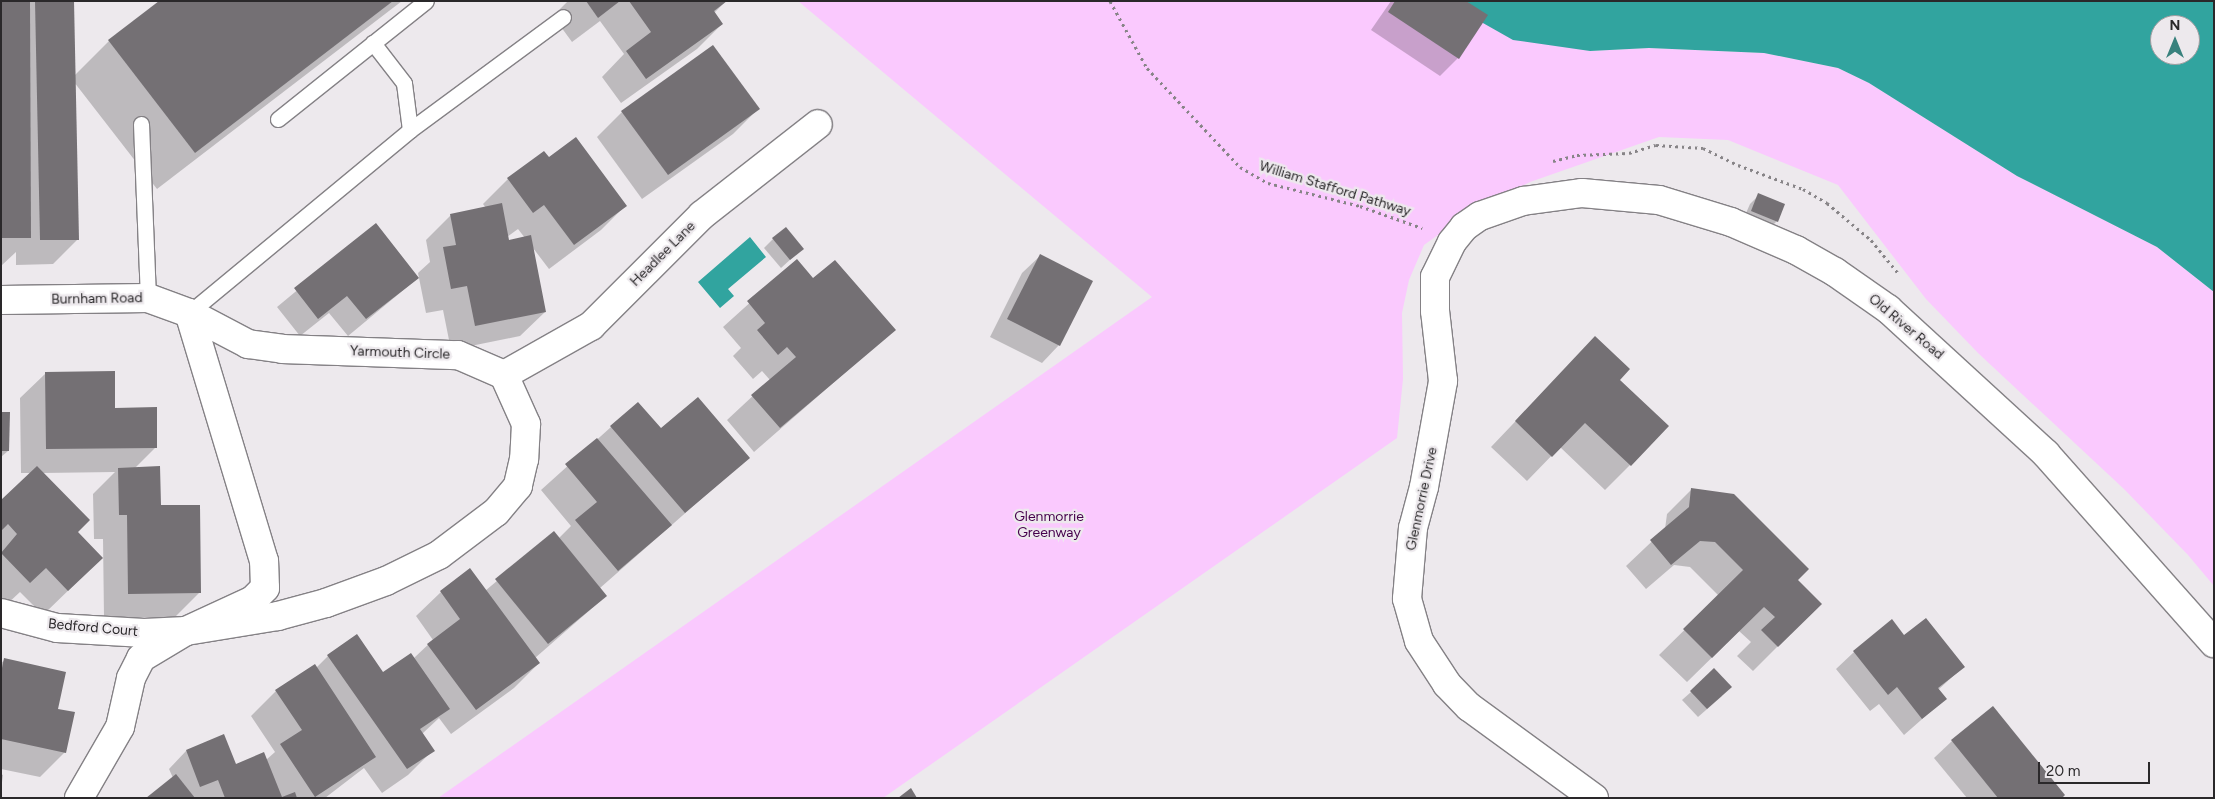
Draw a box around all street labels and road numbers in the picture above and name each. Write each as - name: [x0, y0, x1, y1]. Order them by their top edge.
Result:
- street label: William Stafford Pathway: [1257, 158, 1413, 220]
- street label: Headlee Lane: [627, 218, 699, 290]
- street label: Burnham Road: [51, 290, 143, 308]
- street label: Old River Road: [1865, 291, 1947, 363]
- street label: Yarmouth Circle: [350, 343, 450, 363]
- street label: Glenmorrie Drive: [1403, 446, 1441, 552]
- street label: Bedford Court: [47, 616, 139, 640]

